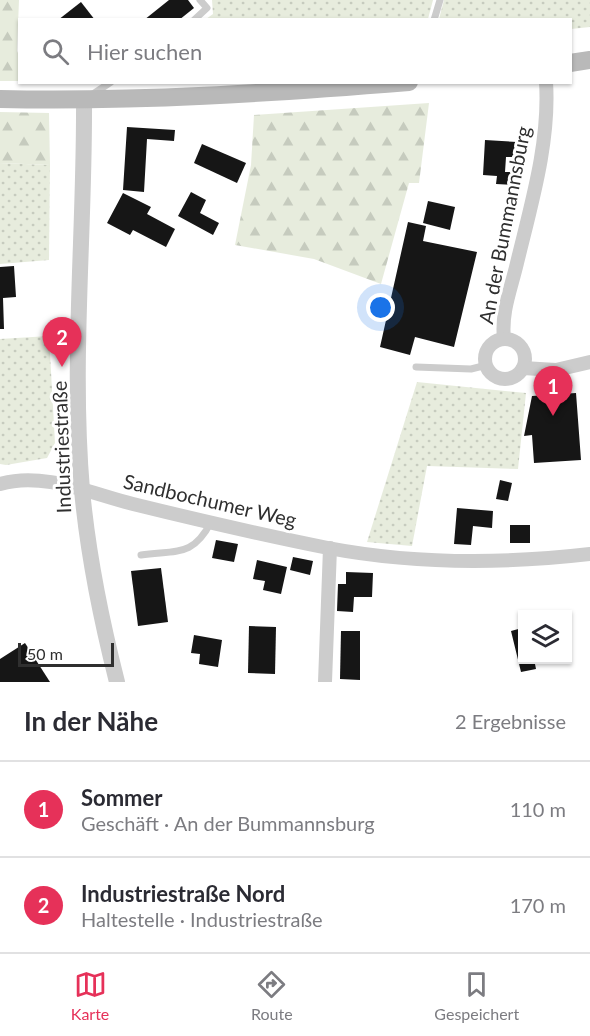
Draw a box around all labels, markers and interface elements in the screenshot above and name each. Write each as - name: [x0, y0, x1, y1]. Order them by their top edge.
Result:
- search box: [18, 18, 572, 84]
- icon: search: [39, 35, 72, 68]
- text: Hier suchen: [87, 38, 202, 65]
- street label: An der Bummannsburg: [473, 124, 535, 326]
- your location: [366, 293, 395, 322]
- pin: 2: [42, 318, 82, 367]
- pin: 1: [534, 366, 572, 416]
- street label: Industriestraße: [47, 380, 75, 514]
- street label: Sandbochumer Weg: [121, 468, 299, 532]
- map controls: [518, 610, 572, 664]
- button: layers: [518, 610, 572, 664]
- scale bar: [18, 640, 114, 668]
- text: 50 m: [27, 644, 63, 663]
- text: In der Nähe: [24, 705, 158, 737]
- text: 2 Ergebnisse: [455, 709, 566, 733]
- text: Sommer: [81, 784, 162, 811]
- text: 1: [38, 797, 49, 821]
- text: 110 m: [510, 797, 566, 821]
- text: Geschäft · An der Bummannsburg: [81, 811, 375, 835]
- text: Industriestraße Nord: [81, 880, 285, 907]
- text: 2: [38, 893, 49, 917]
- text: 170 m: [510, 893, 566, 917]
- text: Haltestelle · Industriestraße: [81, 907, 323, 931]
- tab: Karte: [71, 968, 109, 1023]
- tab: Route: [251, 968, 293, 1023]
- tab: Gespeichert: [434, 968, 519, 1023]

